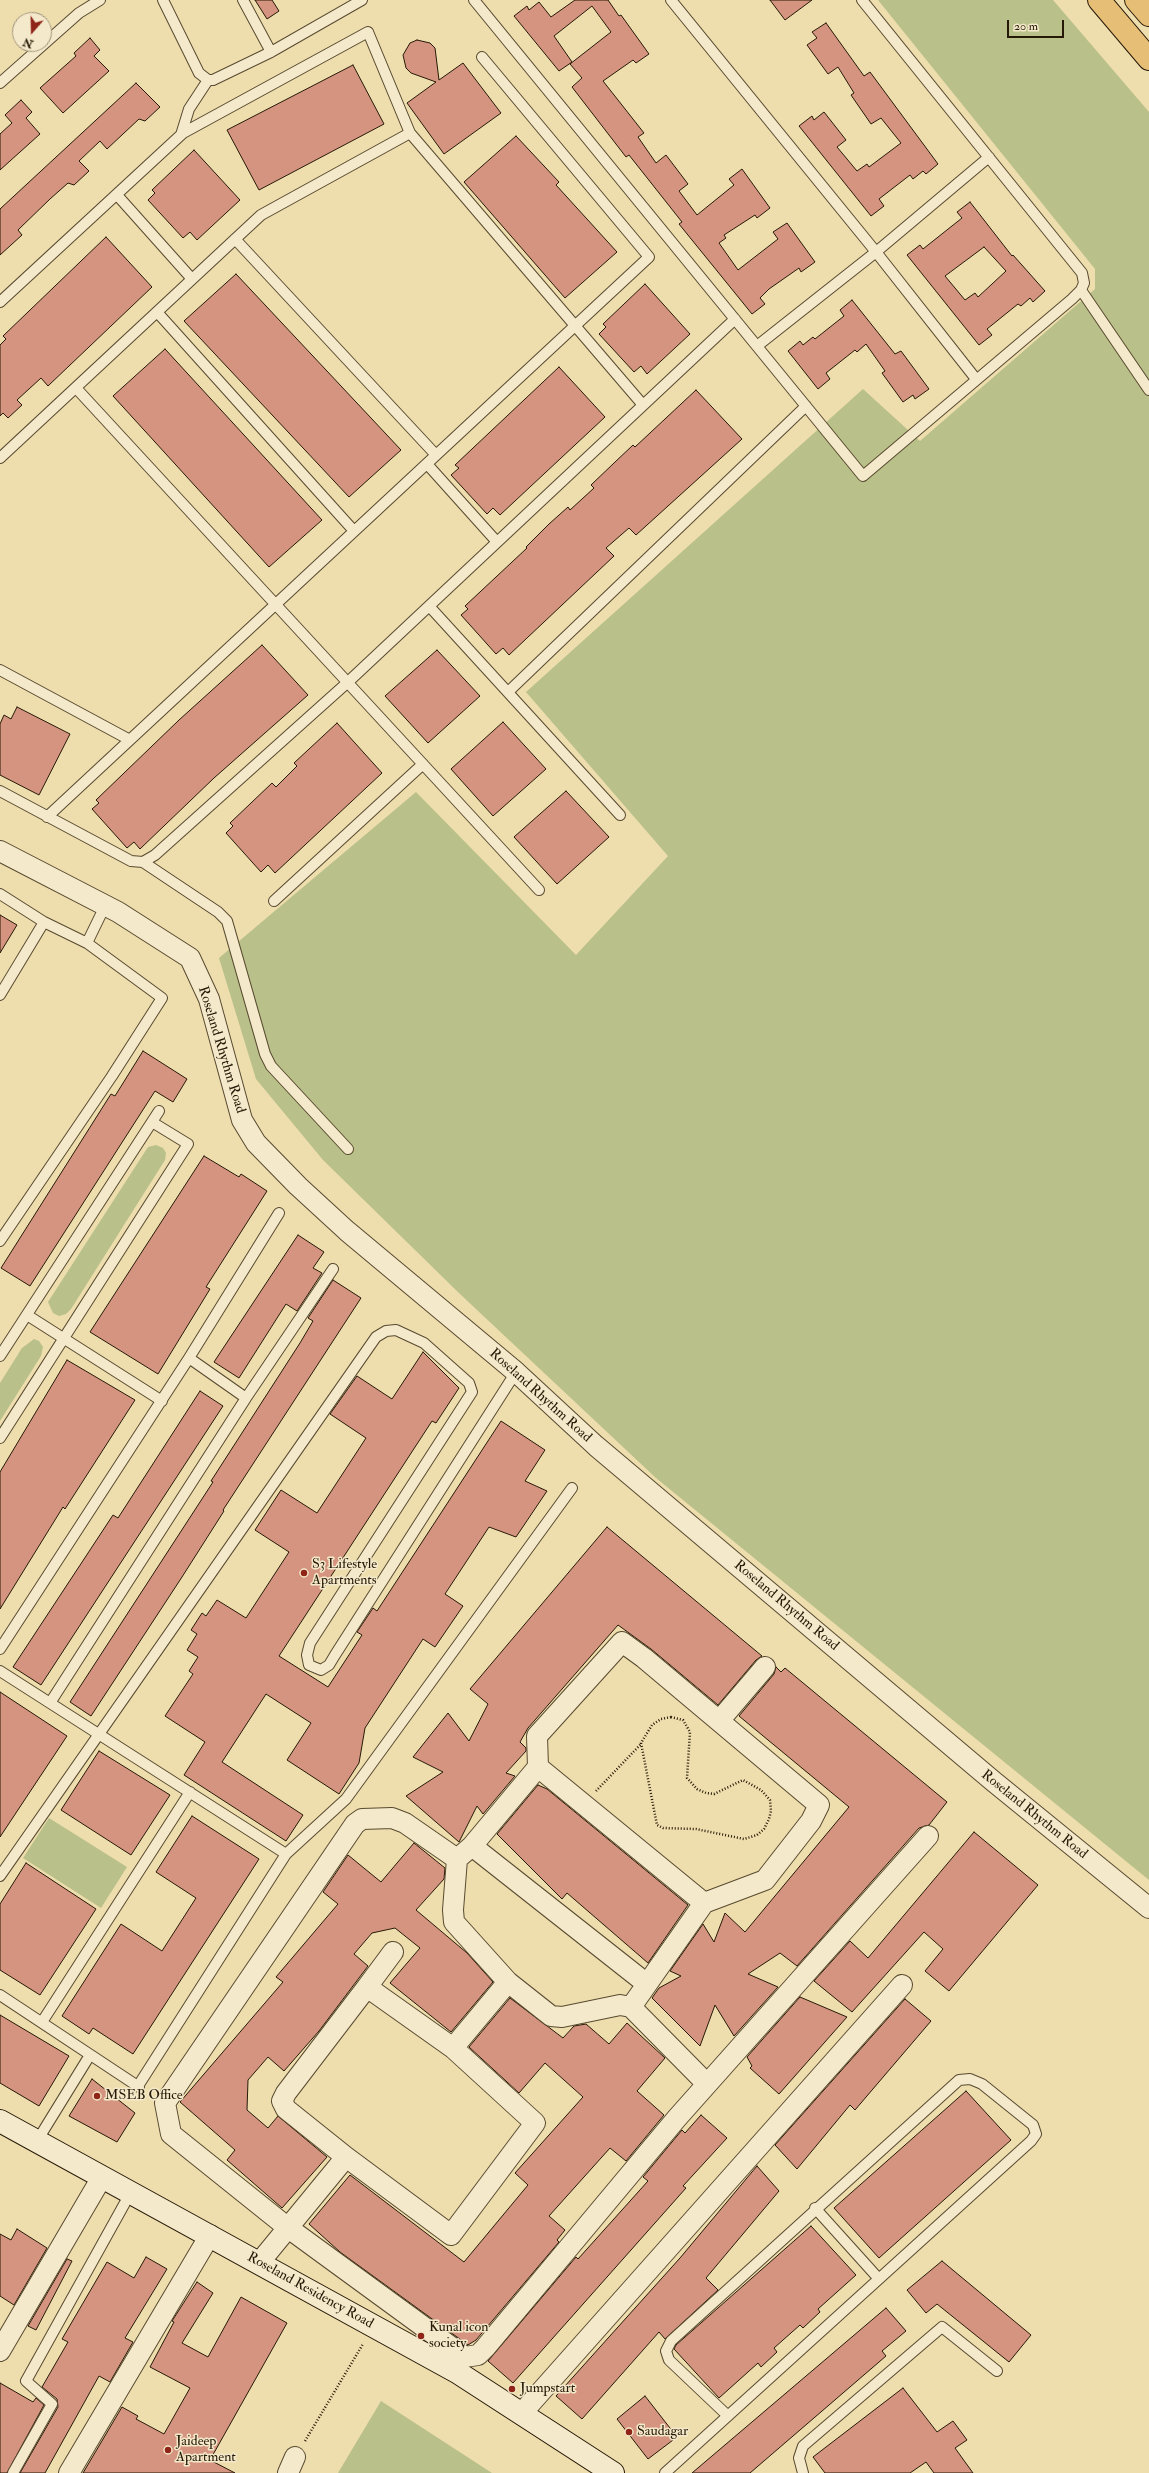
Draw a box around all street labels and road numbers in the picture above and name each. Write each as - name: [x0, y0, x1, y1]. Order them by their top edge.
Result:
- street label: Roseland Rhythm Road: [194, 984, 248, 1116]
- street label: Roseland Rhythm Road: [485, 1346, 595, 1446]
- street label: Roseland Rhythm Road: [730, 1557, 842, 1655]
- street label: Roseland Rhythm Road: [977, 1767, 1091, 1863]
- street label: Roseland Residency Road: [244, 2249, 376, 2333]

